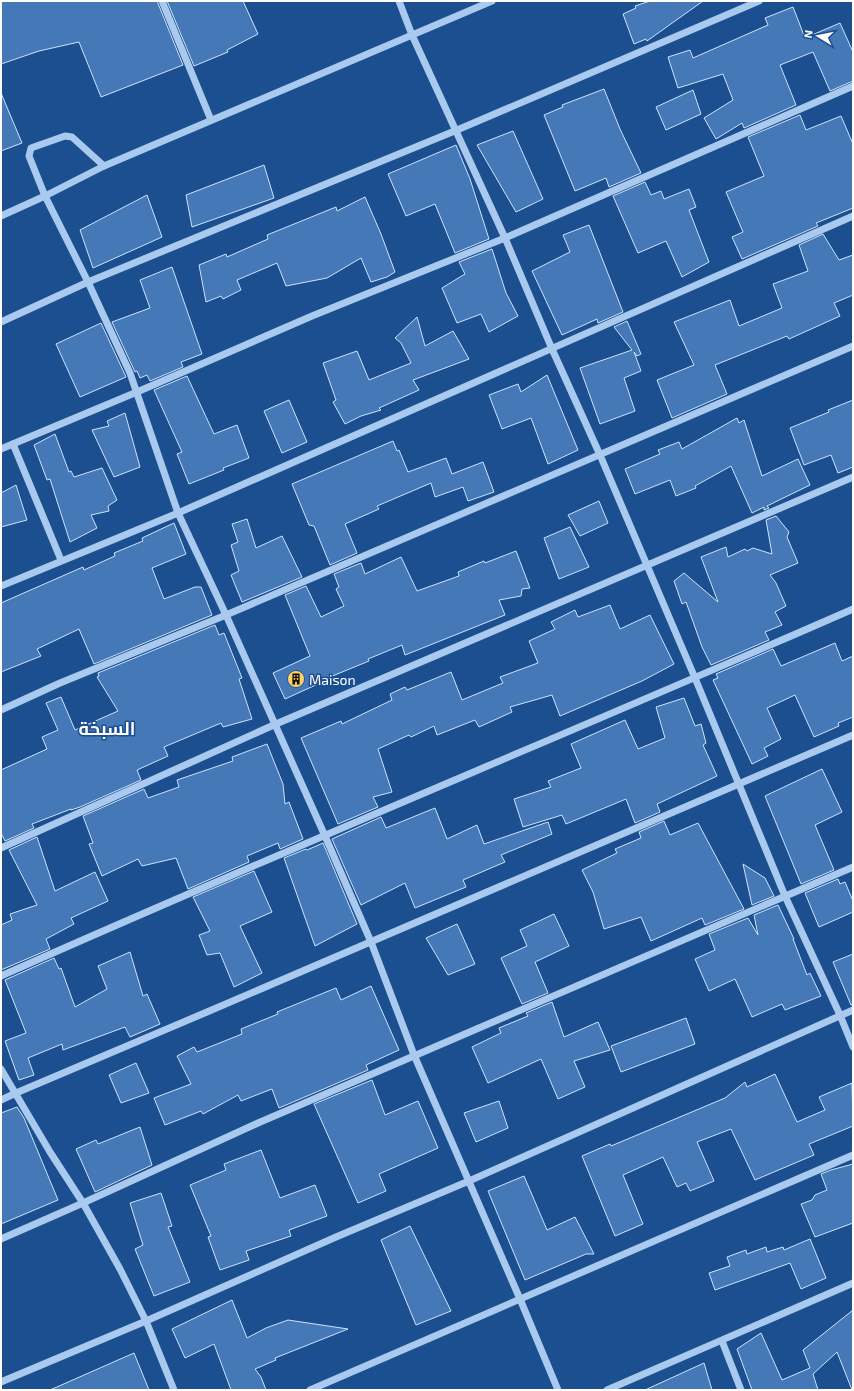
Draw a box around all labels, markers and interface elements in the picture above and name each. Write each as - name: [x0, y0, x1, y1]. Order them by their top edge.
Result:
- north arrow: [798, 16, 838, 56]
- text: N: [801, 29, 815, 39]
- building icon: Maison: [286, 669, 306, 689]
- place label: Maison: [309, 671, 356, 688]
- district label: السبخة: [79, 717, 135, 739]

